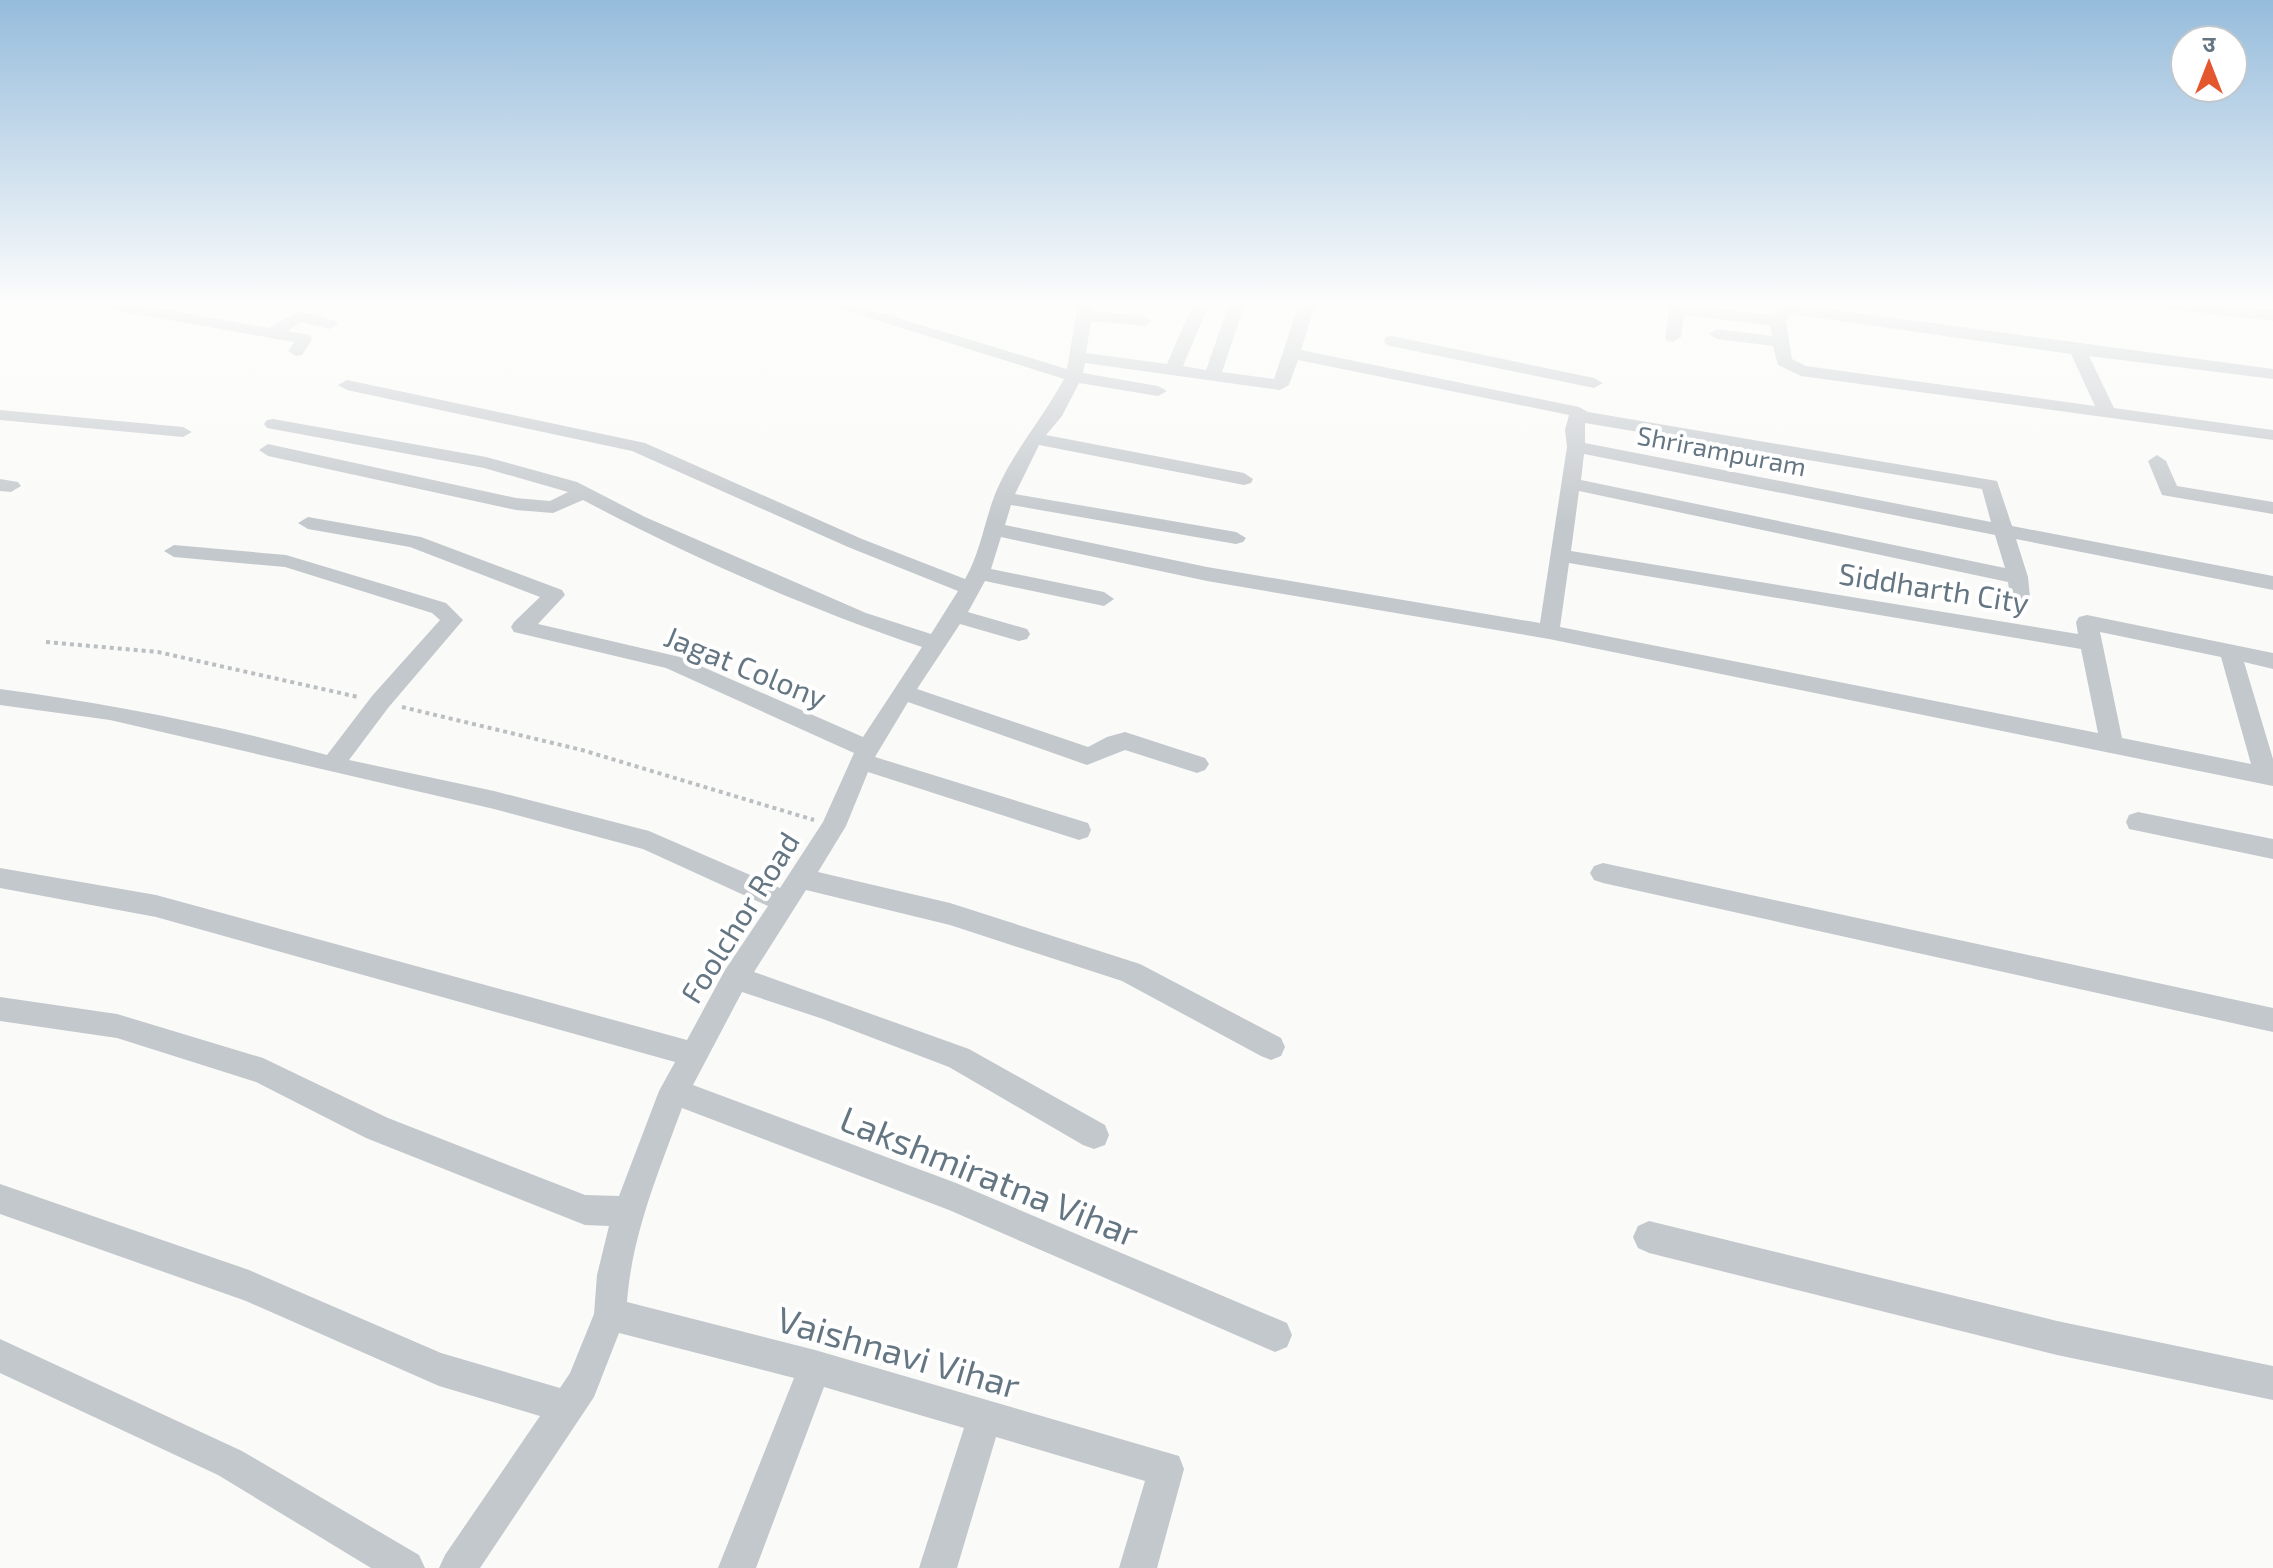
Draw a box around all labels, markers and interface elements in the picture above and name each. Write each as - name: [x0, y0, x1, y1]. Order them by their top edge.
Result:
- north arrow: [2169, 24, 2249, 104]
- text: उ: [2203, 30, 2217, 56]
- street label: Shrirampuram: [1635, 418, 1809, 482]
- street label: Siddharth City: [1836, 554, 2032, 620]
- street label: Jagat Colony: [660, 617, 832, 715]
- street label: Foolchor Road: [672, 825, 806, 1009]
- street label: Lakshmiratna Vihar: [835, 1096, 1145, 1254]
- street label: Vaishnavi Vihar: [773, 1296, 1025, 1406]

